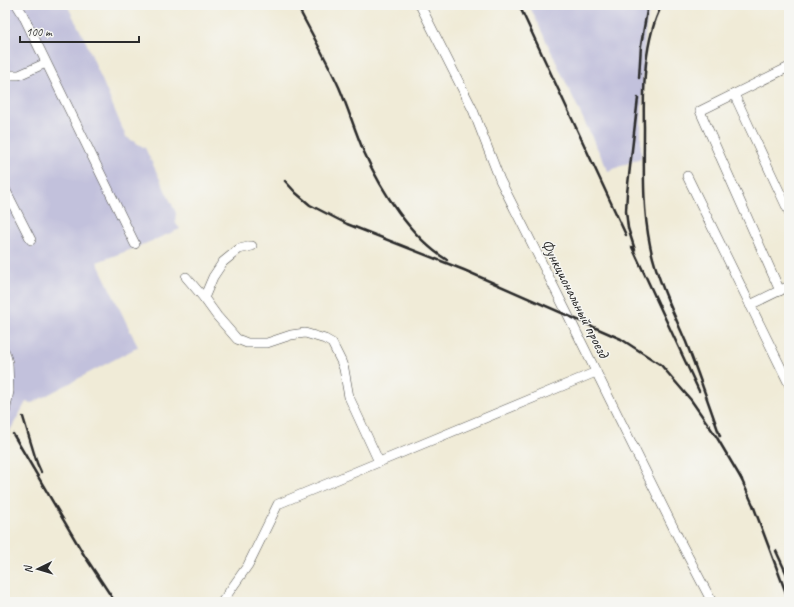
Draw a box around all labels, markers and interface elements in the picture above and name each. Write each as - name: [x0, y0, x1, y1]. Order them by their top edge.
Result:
- scale bar: [20, 18, 139, 44]
- text: 100 m: [26, 24, 53, 40]
- street label: Функциональный проезд: [537, 236, 614, 362]
- north arrow: [18, 549, 58, 589]
- text: N: [21, 564, 35, 574]

